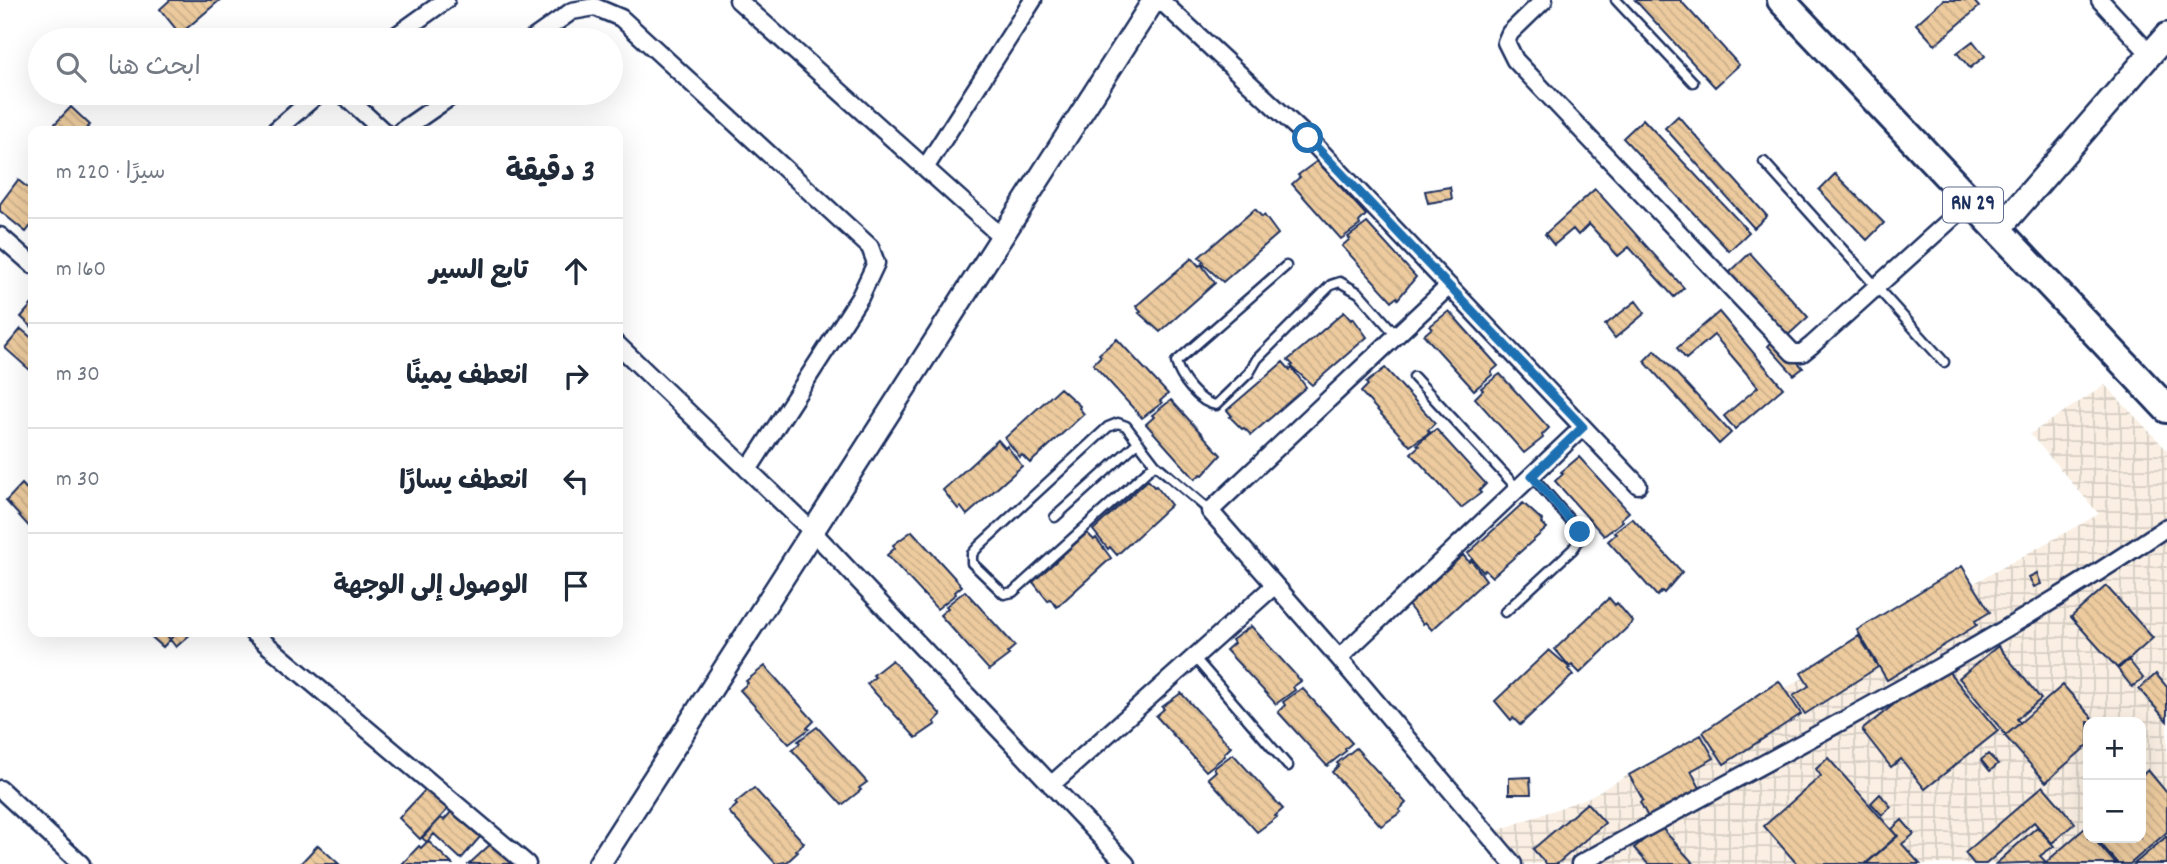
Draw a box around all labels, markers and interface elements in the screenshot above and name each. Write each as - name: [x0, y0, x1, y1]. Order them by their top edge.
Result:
- search box: [28, 28, 623, 105]
- icon: search: [52, 48, 90, 86]
- text: ابحث هنا: [108, 50, 201, 87]
- route start: [1292, 122, 1323, 153]
- text: 3 دقيقة: [506, 153, 595, 196]
- text: سيرًا · 220 m: [56, 157, 166, 190]
- road number: RN 29: [1943, 188, 2003, 222]
- icon: ahead: [557, 252, 595, 290]
- text: 160 m: [56, 254, 106, 287]
- text: تابع السير: [429, 254, 528, 291]
- icon: right: [557, 357, 595, 395]
- text: 30 m: [56, 359, 100, 392]
- text: انعطف يمينًا: [406, 359, 528, 396]
- icon: left: [557, 462, 595, 500]
- text: 30 m: [56, 464, 100, 497]
- text: انعطف يسارًا: [399, 464, 528, 501]
- route end: [1564, 516, 1595, 547]
- icon: arrive: [557, 567, 595, 605]
- text: الوصول إلى الوجهة: [333, 569, 528, 606]
- map controls: [2083, 717, 2146, 843]
- button: +: [2083, 717, 2146, 780]
- button: −: [2083, 780, 2146, 843]

